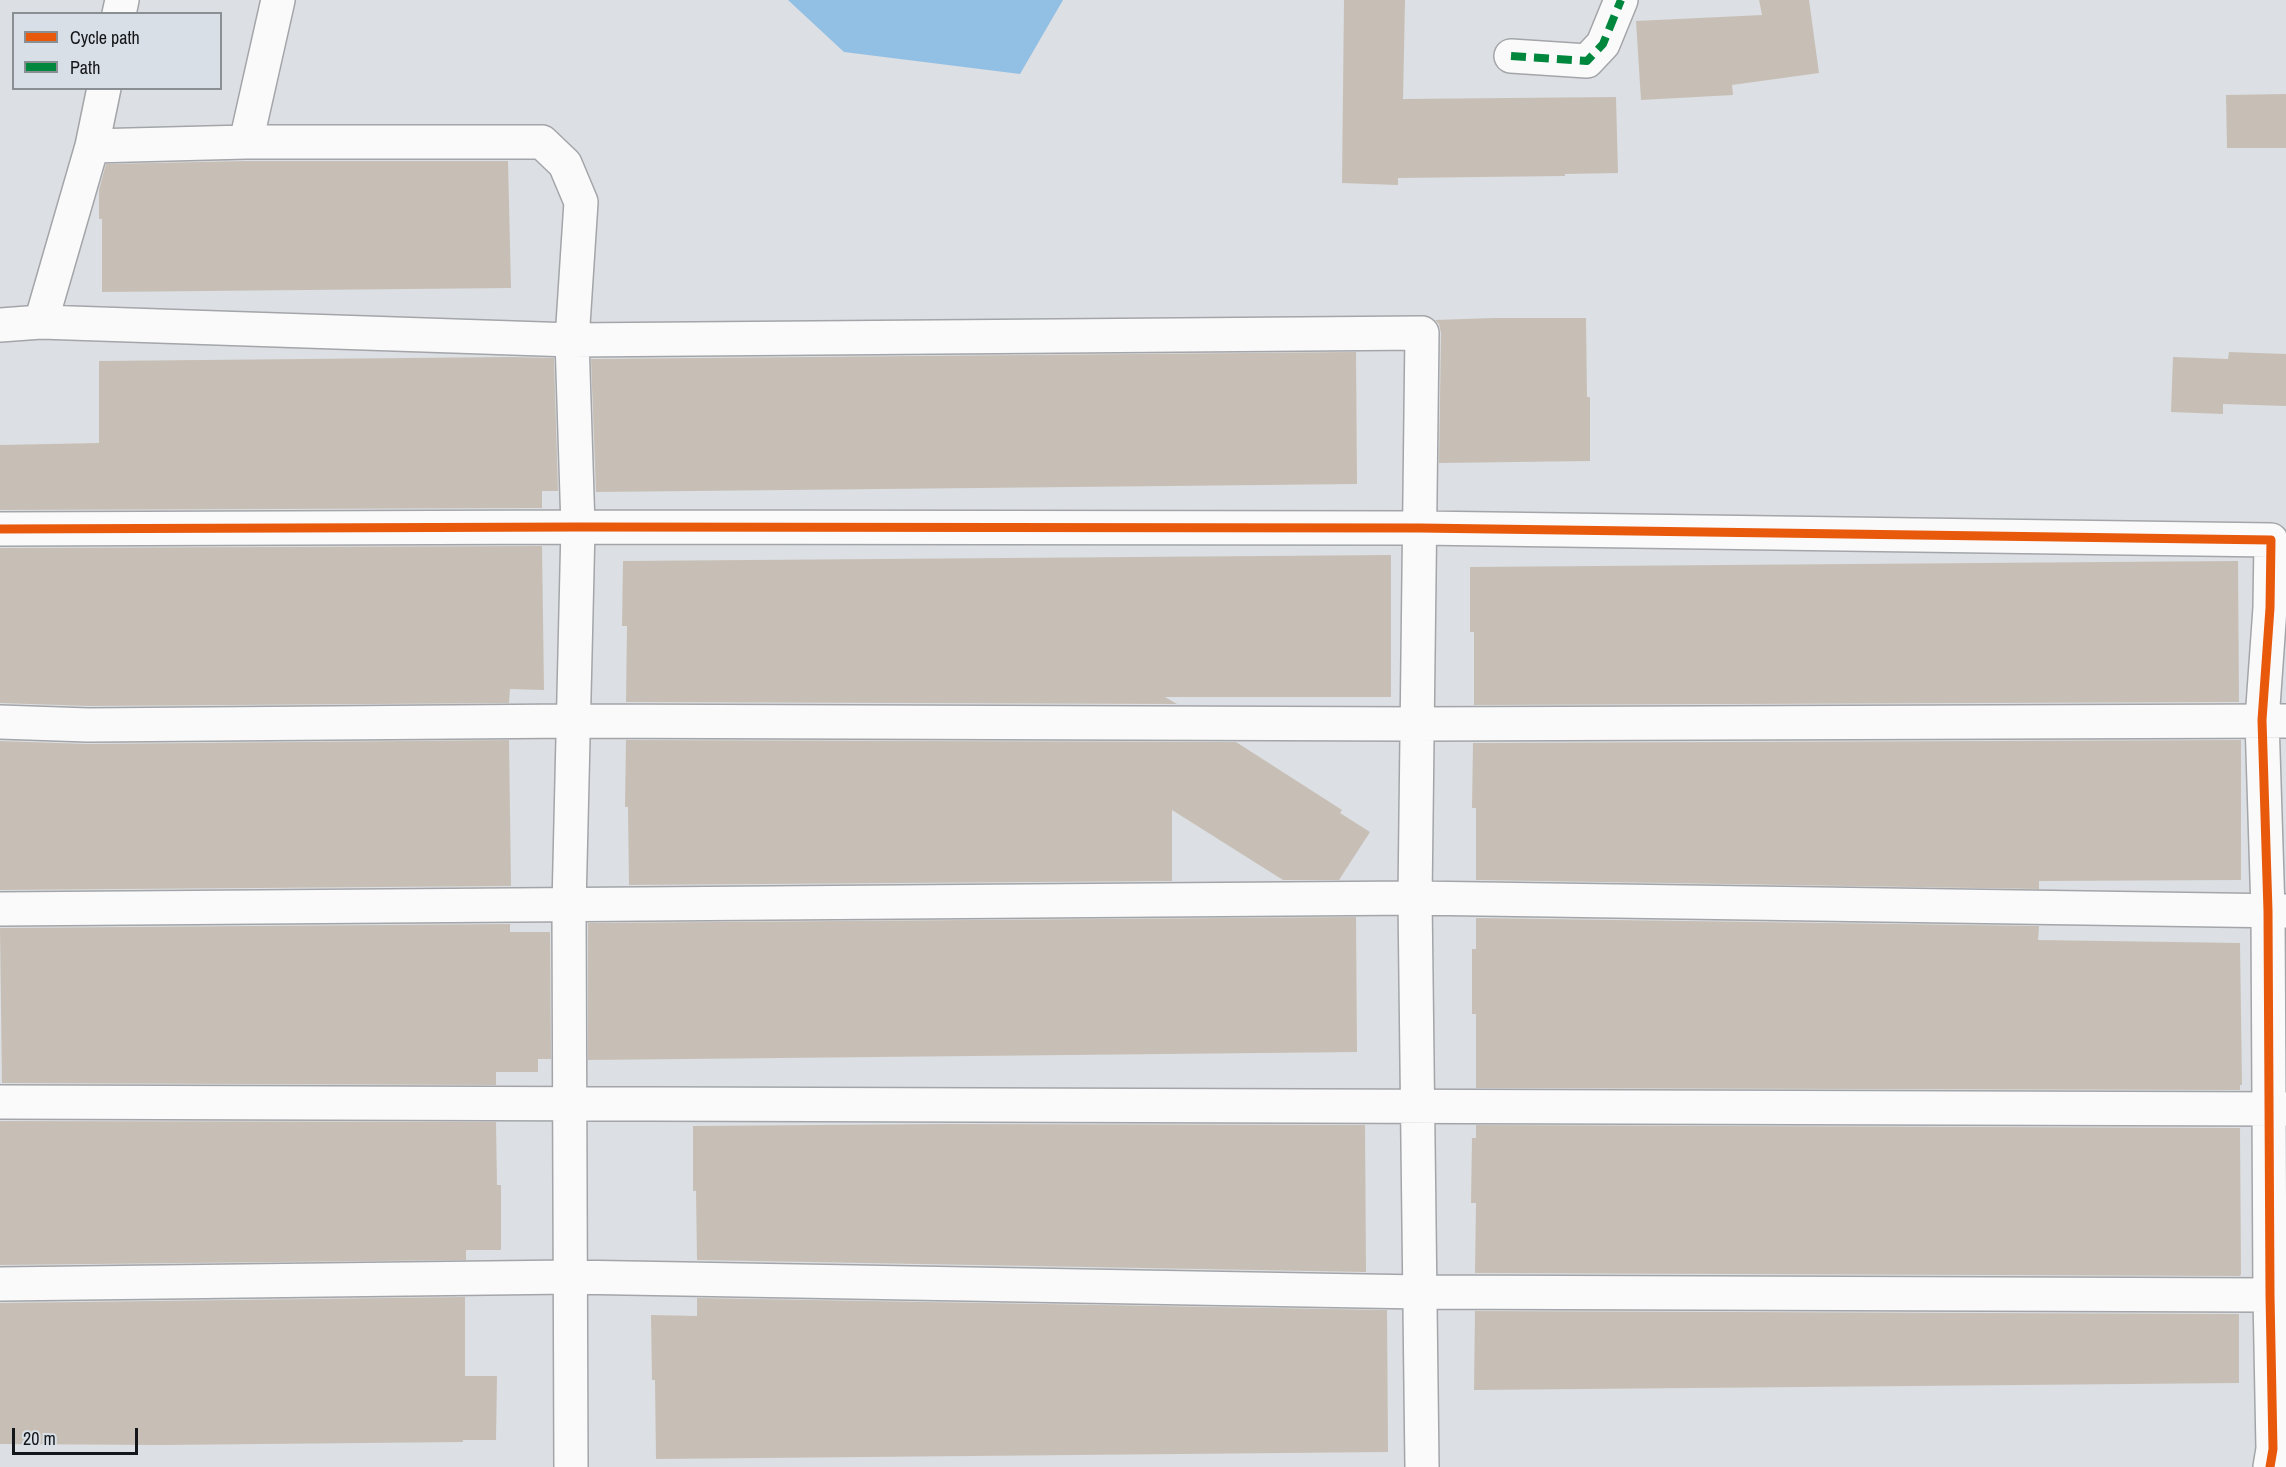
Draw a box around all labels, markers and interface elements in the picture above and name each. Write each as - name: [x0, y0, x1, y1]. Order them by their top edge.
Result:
- legend: [12, 12, 222, 90]
- text: Cycle path: [70, 25, 140, 50]
- text: Path: [70, 55, 100, 80]
- scale bar: [15, 1416, 141, 1454]
- text: 20 m: [23, 1426, 56, 1451]

